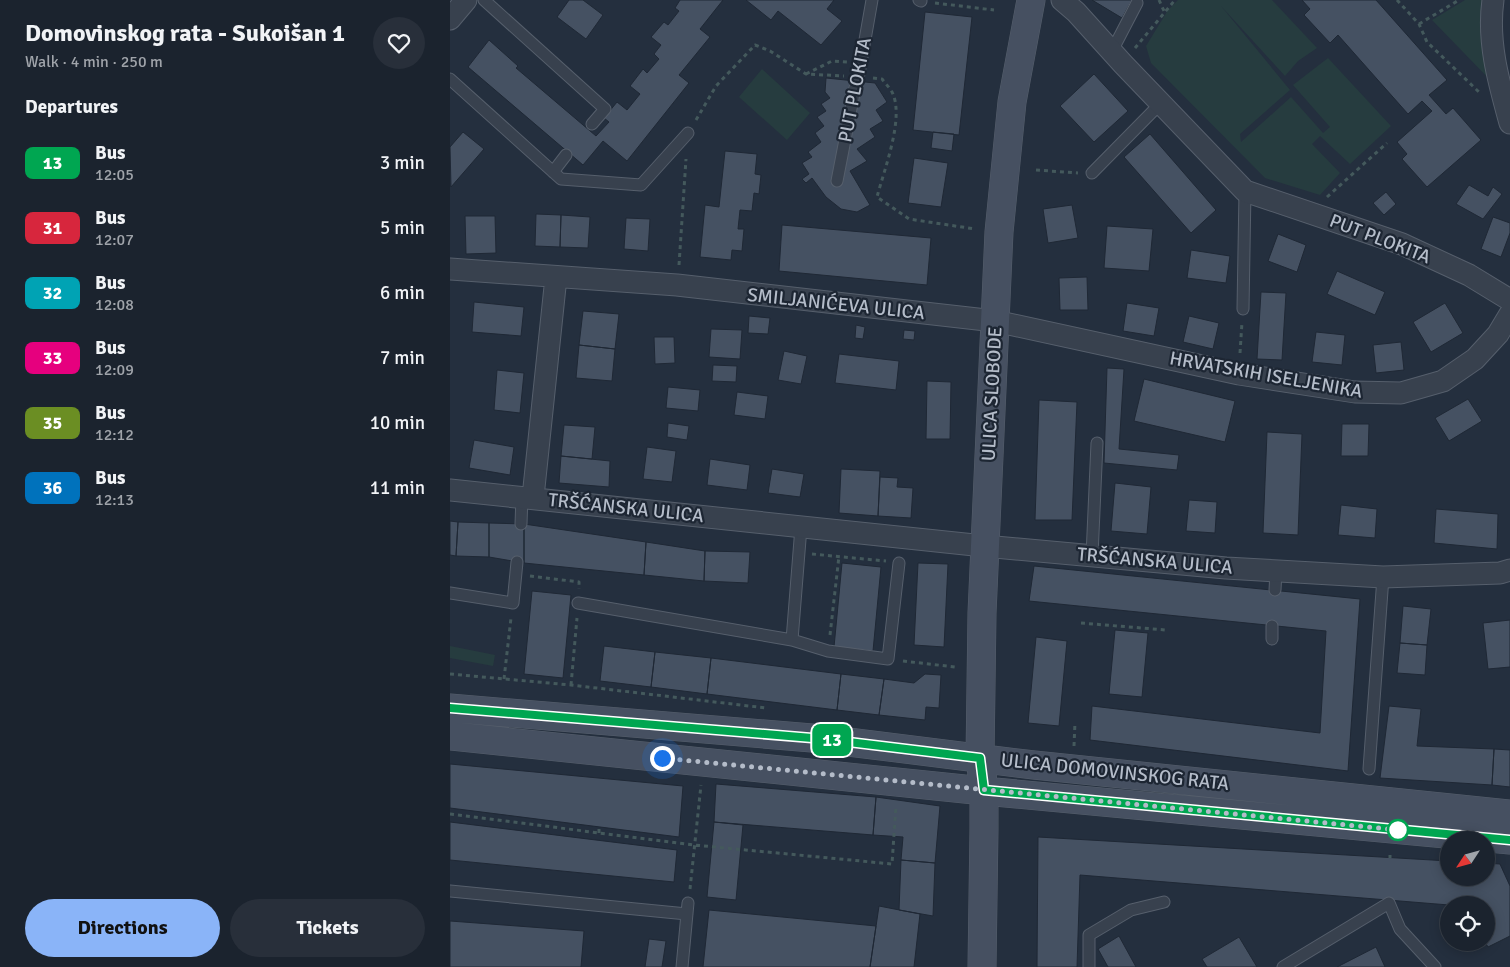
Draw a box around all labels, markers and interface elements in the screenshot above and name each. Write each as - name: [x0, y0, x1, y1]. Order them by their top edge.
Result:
- button: heart: [373, 17, 425, 69]
- text: Domovinskog rata - Sukoišan 1: [25, 18, 345, 48]
- street label: PUT PLOKITA: [833, 35, 877, 145]
- text: Walk · 4 min · 250 m: [25, 52, 163, 72]
- text: Departures: [25, 95, 118, 119]
- text: Bus: [95, 141, 126, 165]
- text: 3 min: [380, 151, 425, 175]
- text: 13: [43, 152, 62, 174]
- text: 12:05: [95, 165, 134, 185]
- text: Bus: [95, 206, 126, 230]
- street label: PUT PLOKITA: [1326, 209, 1434, 269]
- text: 5 min: [380, 216, 425, 240]
- text: 31: [43, 217, 62, 239]
- text: 12:07: [95, 230, 134, 250]
- text: Bus: [95, 271, 126, 295]
- text: 6 min: [380, 281, 425, 305]
- text: 32: [43, 282, 62, 304]
- street label: SMILJANIĆEVA ULICA: [746, 283, 926, 325]
- text: 12:08: [95, 295, 134, 315]
- street label: ULICA SLOBODE: [976, 326, 1008, 462]
- text: Bus: [95, 336, 126, 360]
- text: 7 min: [380, 346, 425, 370]
- street label: HRVATSKIH ISELJENIKA: [1168, 346, 1365, 404]
- text: 33: [43, 347, 62, 369]
- text: 12:09: [95, 360, 134, 380]
- text: Bus: [95, 401, 126, 425]
- text: 10 min: [370, 411, 425, 435]
- text: 35: [43, 412, 62, 434]
- text: 12:12: [95, 425, 134, 445]
- text: Bus: [95, 466, 126, 490]
- text: 11 min: [370, 476, 425, 500]
- text: 36: [43, 477, 62, 499]
- street label: TRŠĆANSKA ULICA: [547, 487, 705, 528]
- text: 12:13: [95, 490, 134, 510]
- street label: TRŠĆANSKA ULICA: [1076, 541, 1234, 580]
- line badge: 13: [810, 724, 854, 756]
- text: 13: [822, 729, 842, 751]
- your location: [650, 746, 675, 771]
- street label: ULICA DOMOVINSKOG RATA: [1000, 748, 1231, 796]
- unlabelled marker: [1387, 819, 1409, 841]
- north arrow: [1440, 831, 1495, 886]
- map controls: [1440, 831, 1495, 951]
- button: locate: [1440, 896, 1495, 951]
- button: Directions: [25, 899, 220, 957]
- button: Tickets: [230, 899, 425, 957]

